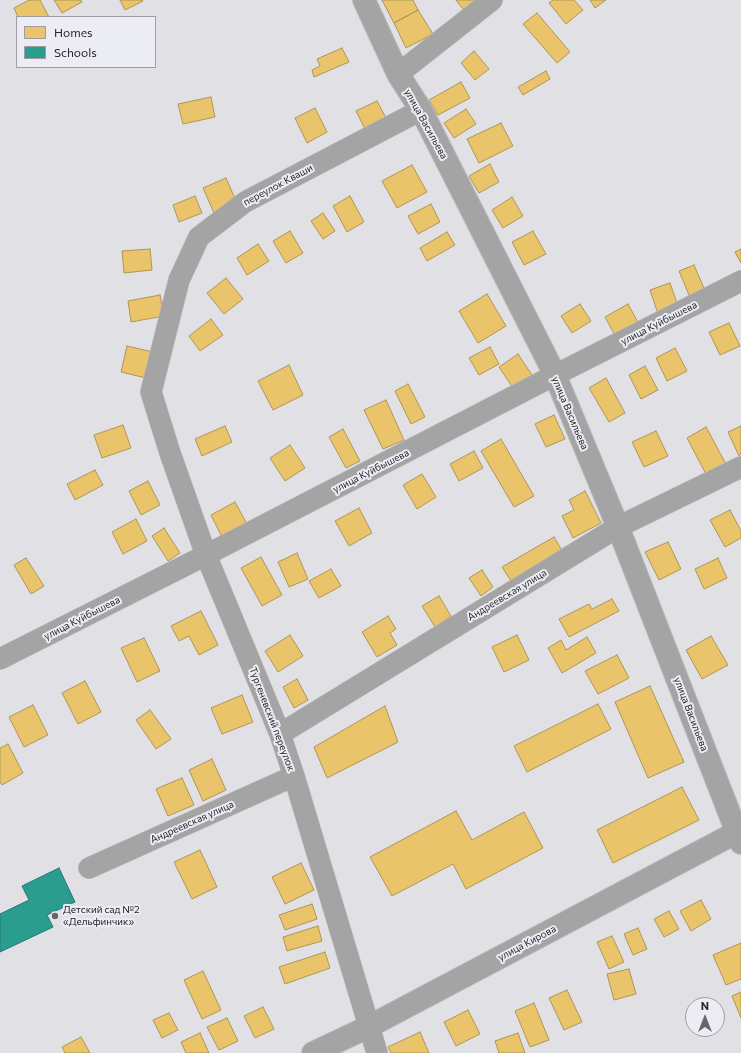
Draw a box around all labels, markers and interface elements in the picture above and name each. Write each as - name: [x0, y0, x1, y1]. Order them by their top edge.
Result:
- legend: [16, 16, 156, 68]
- text: Homes: [54, 25, 92, 39]
- text: Schools: [54, 45, 97, 59]
- street label: улица Васильева: [402, 87, 450, 161]
- street label: переулок Кваши: [241, 162, 315, 208]
- street label: улица Куйбышева: [619, 299, 699, 347]
- street label: улица Васильева: [549, 375, 591, 451]
- street label: улица Куйбышева: [331, 447, 411, 495]
- street label: Андреевская улица: [465, 567, 549, 623]
- street label: улица Куйбышева: [42, 594, 122, 642]
- street label: Тургеневский переулок: [247, 665, 297, 773]
- street label: улица Васильева: [671, 675, 711, 753]
- street label: Андреевская улица: [148, 798, 236, 846]
- place label: Детский сад №2 «Дельфинчик»: [63, 904, 140, 928]
- marker: Детский сад №2 «Дельфинчик»: [50, 911, 60, 921]
- street label: улица Кирова: [496, 923, 558, 963]
- north arrow: [685, 997, 725, 1037]
- text: N: [701, 999, 709, 1012]

